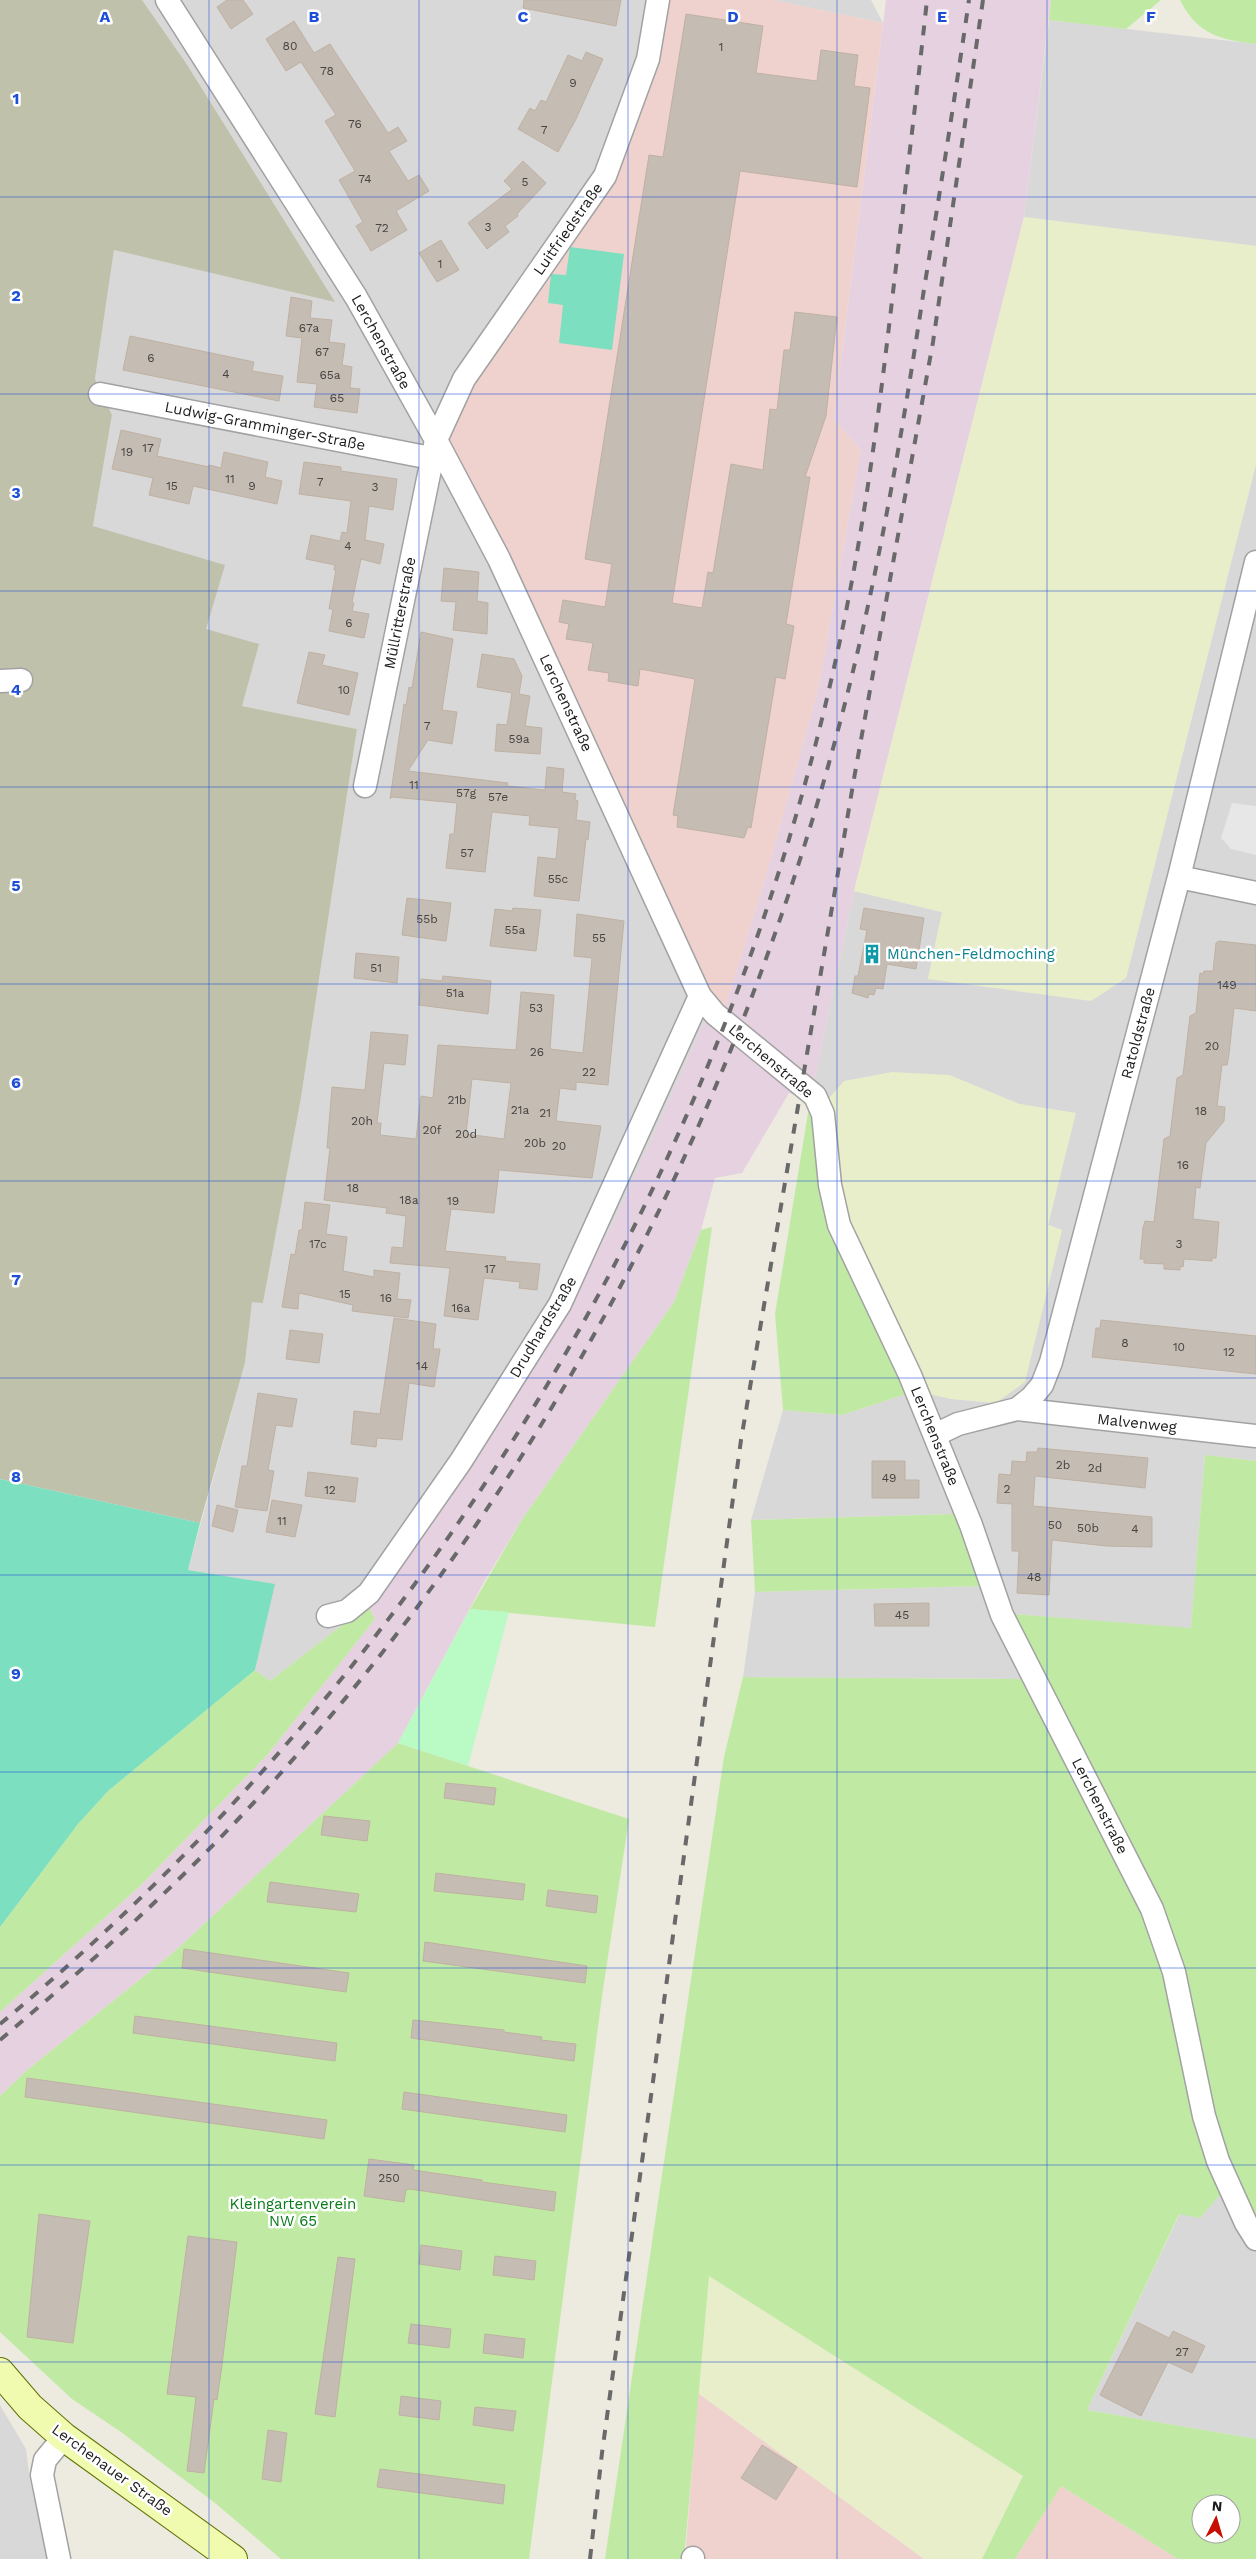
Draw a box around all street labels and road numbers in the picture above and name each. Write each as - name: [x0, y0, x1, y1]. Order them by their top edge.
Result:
- street label: Luitfriedstraße: [529, 179, 607, 279]
- street label: Lerchenstraße: [348, 292, 414, 392]
- street label: Ludwig-Gramminger-Straße: [163, 398, 367, 454]
- street label: Müllritterstraße: [380, 555, 420, 671]
- street label: Lerchenstraße: [536, 651, 596, 755]
- street label: Ratoldstraße: [1117, 985, 1159, 1081]
- street label: Lerchenstraße: [725, 1020, 817, 1102]
- street label: Drudhardstraße: [506, 1273, 580, 1381]
- street label: Lerchenstraße: [907, 1384, 963, 1488]
- street label: Malvenweg: [1096, 1410, 1178, 1436]
- street label: Lerchenstraße: [1068, 1755, 1132, 1857]
- street label: Lerchenauer Straße: [48, 2420, 176, 2520]

